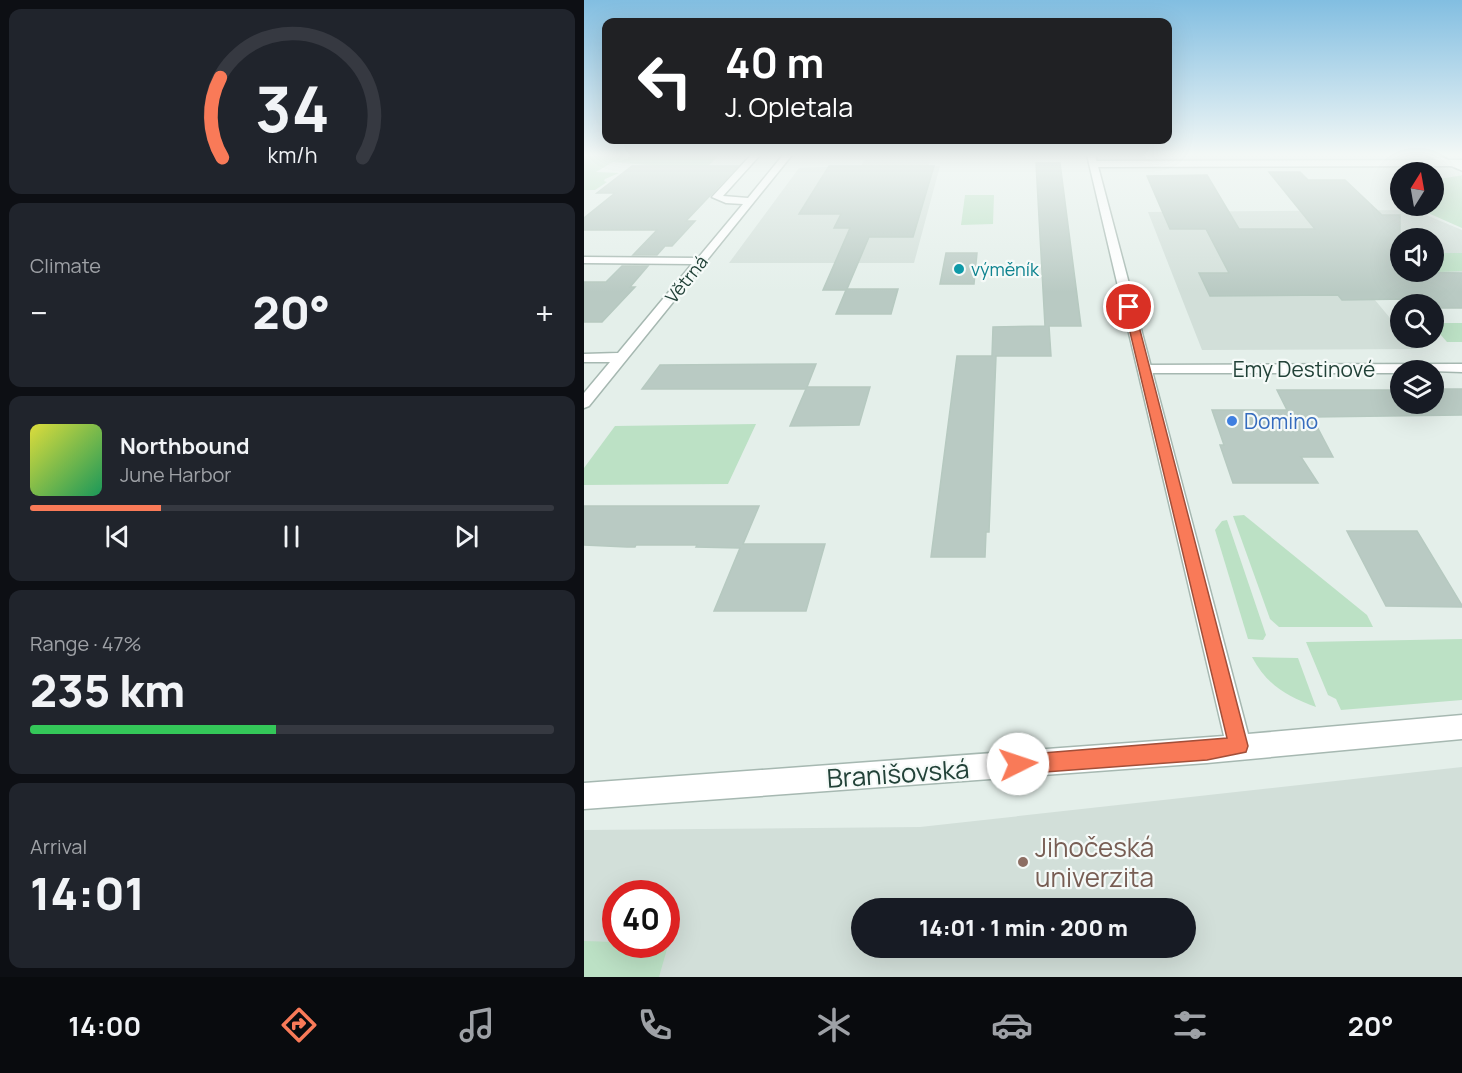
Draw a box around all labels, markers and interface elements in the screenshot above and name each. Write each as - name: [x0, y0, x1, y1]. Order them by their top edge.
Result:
- text: 40 m: [725, 33, 824, 91]
- icon: left: [626, 42, 704, 120]
- text: 34: [255, 65, 329, 151]
- text: J. Opletala: [725, 88, 853, 125]
- text: km/h: [267, 141, 317, 170]
- north arrow: [1390, 162, 1444, 216]
- map controls: [1390, 162, 1444, 414]
- button: sound: [1390, 228, 1444, 282]
- street label: Větrná: [659, 250, 713, 308]
- text: Climate: [30, 252, 101, 279]
- place label: výměník: [971, 257, 1040, 281]
- marker: výměník: [952, 262, 966, 276]
- text: 20°: [253, 281, 330, 343]
- pin: [1103, 281, 1154, 332]
- text: −: [30, 290, 48, 335]
- text: +: [535, 290, 554, 335]
- icon: arrive: [1112, 290, 1145, 323]
- button: search: [1390, 294, 1444, 348]
- street label: Emy Destinové: [1233, 355, 1375, 383]
- button: layers: [1390, 360, 1444, 414]
- place label: Domino: [1244, 407, 1318, 435]
- marker: Domino: [1225, 414, 1239, 428]
- text: Northbound: [120, 431, 250, 461]
- text: June Harbor: [120, 461, 232, 488]
- icon: previous: [101, 520, 134, 553]
- icon: pause: [275, 520, 308, 553]
- icon: next: [450, 520, 483, 553]
- text: Range · 47%: [30, 630, 142, 657]
- text: 235 km: [30, 659, 185, 721]
- position arrow: [986, 732, 1050, 796]
- street label: Branišovská: [825, 750, 971, 796]
- place label: Jihočeská univerzita: [1035, 829, 1154, 895]
- text: Arrival: [30, 833, 87, 860]
- marker: Jihočeská univerzita: [1016, 855, 1030, 869]
- text: 14:01: [30, 862, 145, 924]
- speed limit sign: 40: [602, 880, 680, 958]
- text: 14:01 · 1 min · 200 m: [919, 913, 1128, 943]
- icon: directions: [278, 1004, 320, 1046]
- icon: music: [456, 1004, 498, 1046]
- icon: phone: [634, 1004, 676, 1046]
- icon: climate: [813, 1004, 855, 1046]
- icon: car: [991, 1004, 1033, 1046]
- icon: filters: [1169, 1004, 1211, 1046]
- text: 14:00: [68, 1007, 141, 1044]
- text: 20°: [1348, 1007, 1394, 1044]

